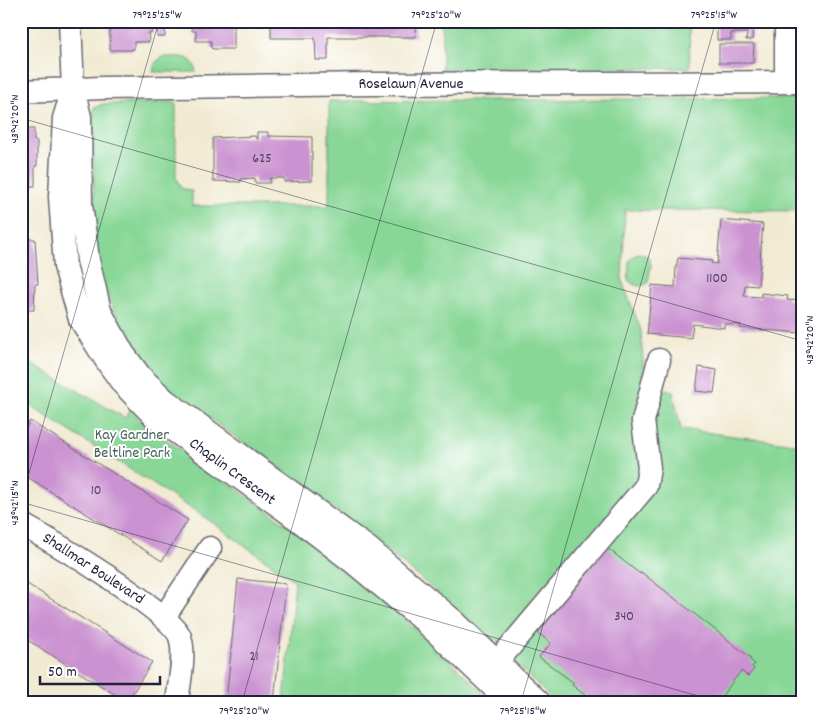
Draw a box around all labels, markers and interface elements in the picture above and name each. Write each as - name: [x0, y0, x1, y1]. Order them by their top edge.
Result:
- text: 79°25'25"W: [132, 7, 182, 24]
- text: 79°25'20"W: [411, 7, 461, 24]
- text: 79°25'15"W: [691, 7, 737, 24]
- street label: Roselawn Avenue: [358, 73, 464, 96]
- text: 43°42'20"N: [7, 95, 24, 143]
- house number: 625: [252, 149, 272, 169]
- house number: 1100: [706, 269, 728, 289]
- text: 43°42'20"N: [802, 316, 819, 364]
- park label: Kay Gardner Beltline Park: [94, 424, 170, 465]
- street label: Chaplin Crescent: [184, 433, 280, 511]
- text: 43°42'15"N: [7, 480, 24, 526]
- house number: 10: [91, 481, 101, 501]
- street label: Shallmar Boulevard: [37, 527, 149, 611]
- house number: 340: [614, 607, 634, 627]
- house number: 21: [249, 647, 259, 667]
- scale bar: [40, 653, 160, 685]
- text: 50 m: [48, 662, 77, 684]
- text: 79°25'20"W: [219, 703, 269, 720]
- text: 79°25'15"W: [500, 703, 546, 720]

